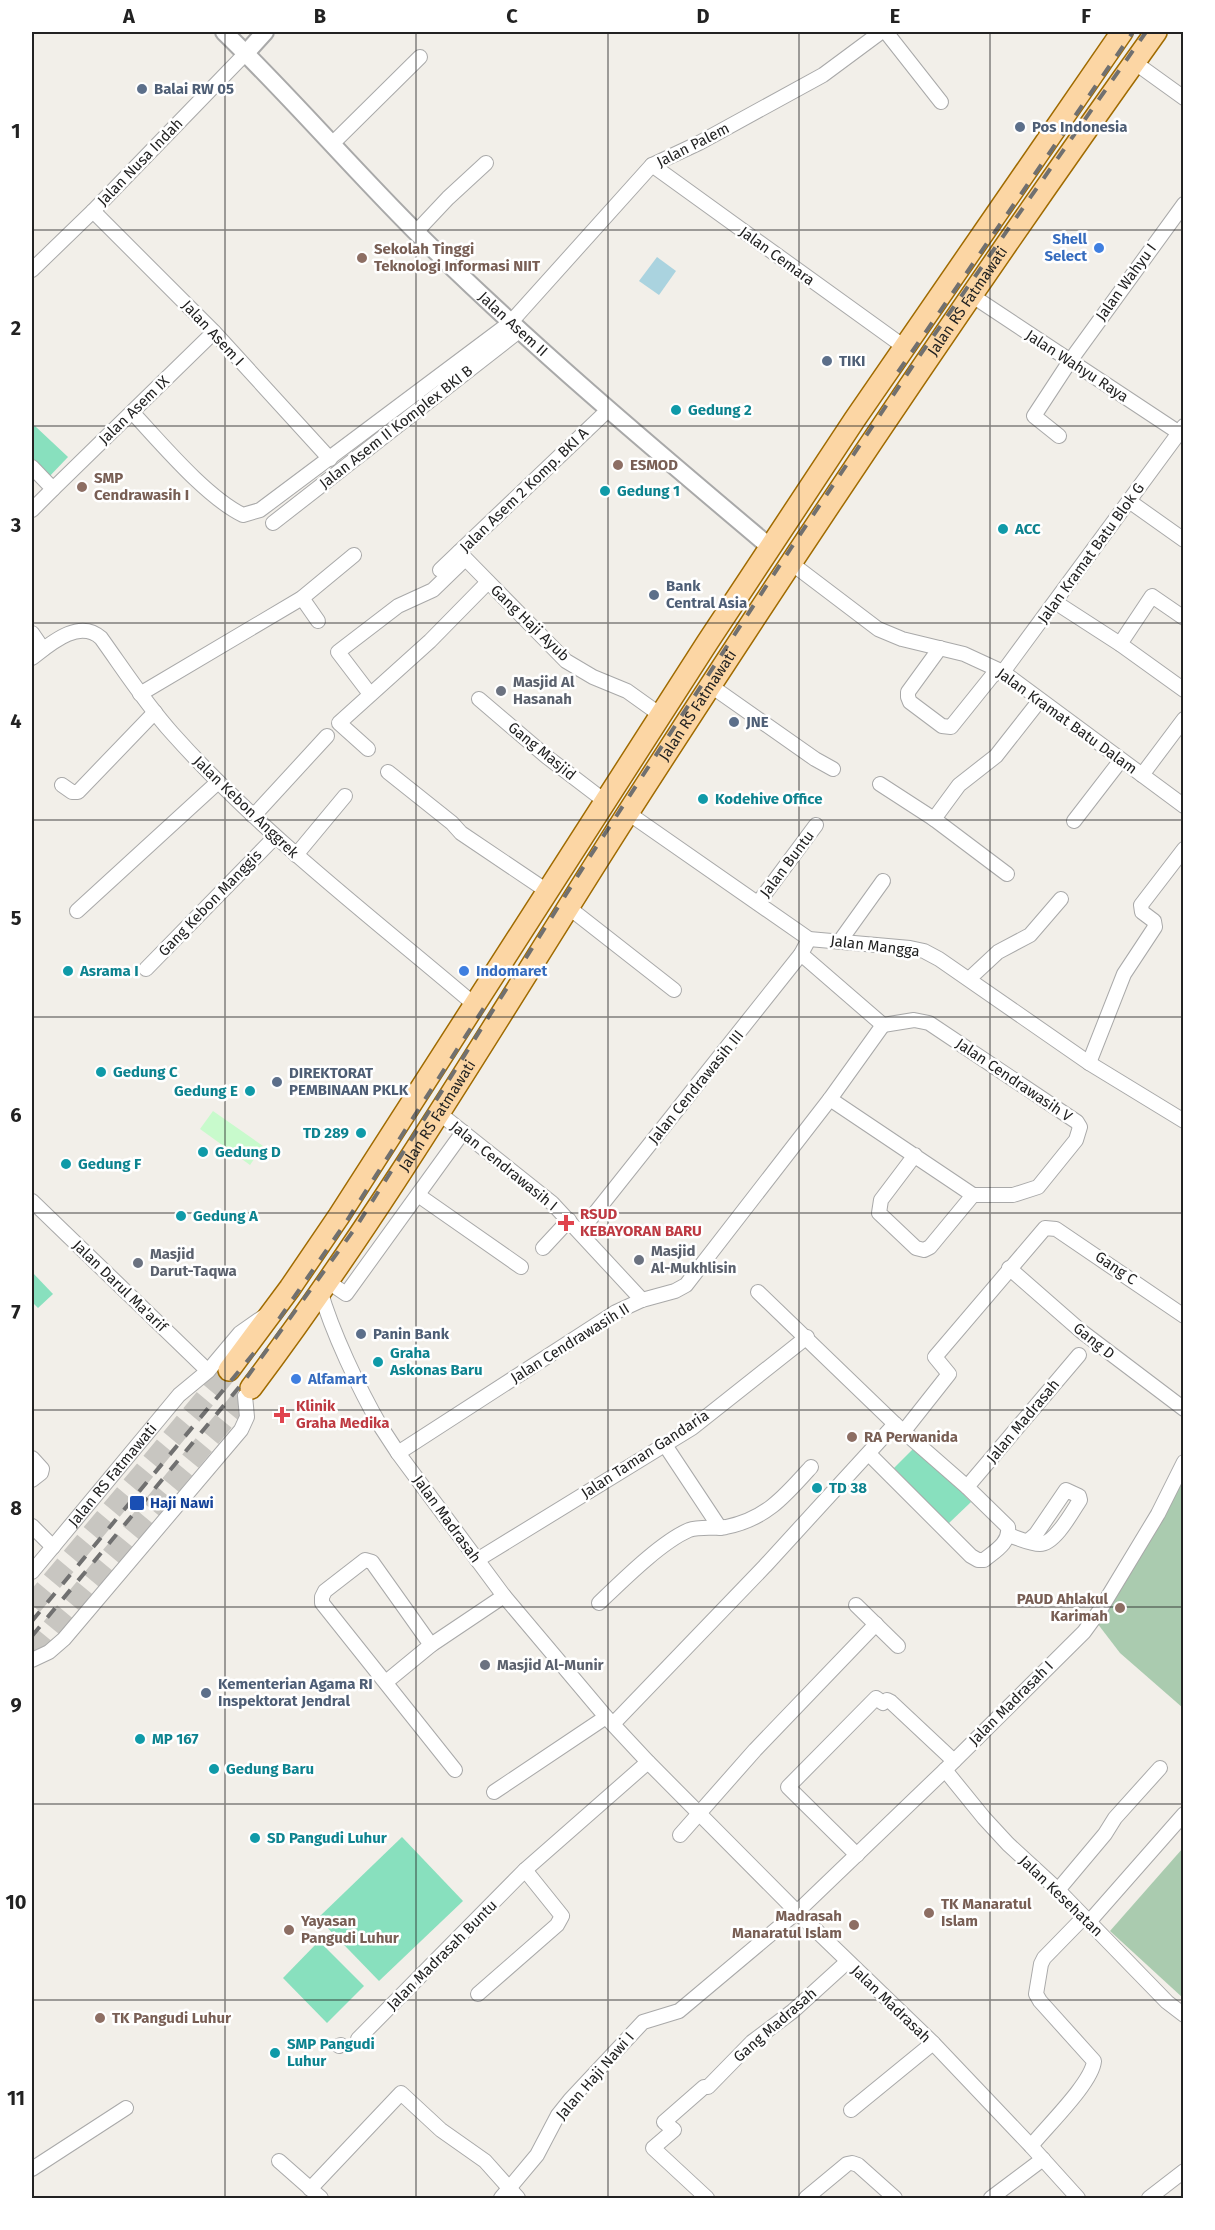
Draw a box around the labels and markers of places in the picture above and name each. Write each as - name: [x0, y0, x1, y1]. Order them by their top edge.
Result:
- place label: Balai RW 05: [154, 80, 234, 98]
- marker: Balai RW 05: [135, 82, 149, 96]
- place label: Pos Indonesia: [1032, 118, 1128, 136]
- marker: Pos Indonesia: [1013, 120, 1027, 134]
- place label: Shell Select: [1045, 230, 1088, 265]
- place label: Sekolah Tinggi Teknologi Informasi NIIT: [374, 240, 541, 275]
- marker: Shell Select: [1092, 241, 1106, 255]
- marker: Sekolah Tinggi Teknologi Informasi NIIT: [355, 251, 369, 265]
- place label: TIKI: [839, 352, 865, 370]
- marker: TIKI: [820, 354, 834, 368]
- place label: Gedung 2: [688, 401, 752, 419]
- marker: Gedung 2: [669, 403, 683, 417]
- place label: ESMOD: [630, 456, 678, 474]
- marker: ESMOD: [611, 458, 625, 472]
- place label: SMP Cendrawasih I: [94, 469, 189, 504]
- marker: SMP Cendrawasih I: [75, 480, 89, 494]
- place label: Gedung 1: [617, 482, 680, 500]
- marker: Gedung 1: [598, 484, 612, 498]
- place label: ACC: [1014, 520, 1041, 538]
- marker: ACC: [996, 522, 1010, 536]
- place label: Bank Central Asia: [666, 577, 747, 612]
- marker: Bank Central Asia: [647, 588, 661, 602]
- place label: Masjid Al Hasanah: [513, 673, 575, 708]
- marker: Masjid Al Hasanah: [494, 684, 508, 698]
- place label: JNE: [745, 713, 769, 731]
- marker: JNE: [727, 715, 741, 729]
- place label: Kodehive Office: [715, 790, 822, 808]
- marker: Kodehive Office: [696, 792, 710, 806]
- place label: Asrama I: [79, 962, 139, 980]
- place label: Indomaret: [476, 962, 548, 980]
- marker: Asrama I: [61, 964, 75, 978]
- marker: Indomaret: [457, 964, 471, 978]
- place label: Gedung C: [113, 1063, 178, 1081]
- place label: DIREKTORAT PEMBINAAN PKLK: [289, 1064, 409, 1099]
- marker: Gedung C: [94, 1065, 108, 1079]
- marker: DIREKTORAT PEMBINAAN PKLK: [270, 1075, 284, 1089]
- place label: Gedung E: [174, 1082, 238, 1100]
- marker: Gedung E: [243, 1084, 257, 1098]
- place label: TD 289: [303, 1124, 349, 1142]
- marker: TD 289: [354, 1126, 368, 1140]
- place label: Gedung D: [215, 1143, 281, 1161]
- marker: Gedung D: [196, 1145, 210, 1159]
- place label: Gedung F: [78, 1155, 142, 1173]
- marker: Gedung F: [59, 1157, 73, 1171]
- place label: RSUD KEBAYORAN BARU: [580, 1205, 702, 1240]
- place label: Gedung A: [193, 1207, 259, 1225]
- marker: Gedung A: [174, 1209, 188, 1223]
- marker: RSUD KEBAYORAN BARU: [557, 1214, 575, 1232]
- place label: Masjid Al-Mukhlisin: [650, 1242, 736, 1277]
- place label: Masjid Darut-Taqwa: [150, 1245, 237, 1280]
- marker: Masjid Al-Mukhlisin: [632, 1253, 646, 1267]
- marker: Masjid Darut-Taqwa: [131, 1256, 145, 1270]
- place label: Panin Bank: [373, 1325, 450, 1343]
- marker: Panin Bank: [354, 1327, 368, 1341]
- place label: Graha Askonas Baru: [389, 1344, 483, 1379]
- marker: Graha Askonas Baru: [371, 1355, 385, 1369]
- place label: Alfamart: [307, 1370, 367, 1388]
- marker: Alfamart: [289, 1372, 303, 1386]
- place label: Klinik Graha Medika: [296, 1397, 389, 1432]
- marker: Klinik Graha Medika: [273, 1406, 291, 1424]
- place label: RA Perwanida: [864, 1428, 958, 1446]
- marker: RA Perwanida: [845, 1430, 859, 1444]
- place label: TD 38: [829, 1479, 867, 1497]
- marker: TD 38: [810, 1481, 824, 1495]
- marker: Haji Nawi: [128, 1494, 146, 1512]
- place label: Haji Nawi: [150, 1494, 214, 1512]
- place label: PAUD Ahlakul Karimah: [1017, 1590, 1109, 1625]
- marker: PAUD Ahlakul Karimah: [1113, 1601, 1127, 1615]
- place label: Masjid Al-Munir: [497, 1656, 605, 1674]
- marker: Masjid Al-Munir: [478, 1658, 492, 1672]
- place label: Kementerian Agama RI Inspektorat Jendral: [218, 1675, 373, 1710]
- marker: Kementerian Agama RI Inspektorat Jendral: [199, 1686, 213, 1700]
- place label: MP 167: [152, 1730, 198, 1748]
- marker: MP 167: [133, 1732, 147, 1746]
- place label: Gedung Baru: [226, 1760, 314, 1778]
- marker: Gedung Baru: [207, 1762, 221, 1776]
- place label: SD Pangudi Luhur: [267, 1829, 388, 1847]
- marker: SD Pangudi Luhur: [248, 1831, 262, 1845]
- place label: TK Manaratul Islam: [941, 1895, 1032, 1930]
- marker: TK Manaratul Islam: [922, 1906, 936, 1920]
- place label: Madrasah Manaratul Islam: [732, 1907, 842, 1942]
- place label: Yayasan Pangudi Luhur: [300, 1912, 400, 1947]
- marker: Madrasah Manaratul Islam: [847, 1918, 861, 1932]
- marker: Yayasan Pangudi Luhur: [282, 1923, 296, 1937]
- place label: TK Pangudi Luhur: [112, 2009, 232, 2027]
- marker: TK Pangudi Luhur: [93, 2011, 107, 2025]
- place label: SMP Pangudi Luhur: [287, 2035, 375, 2070]
- marker: SMP Pangudi Luhur: [268, 2046, 282, 2060]

